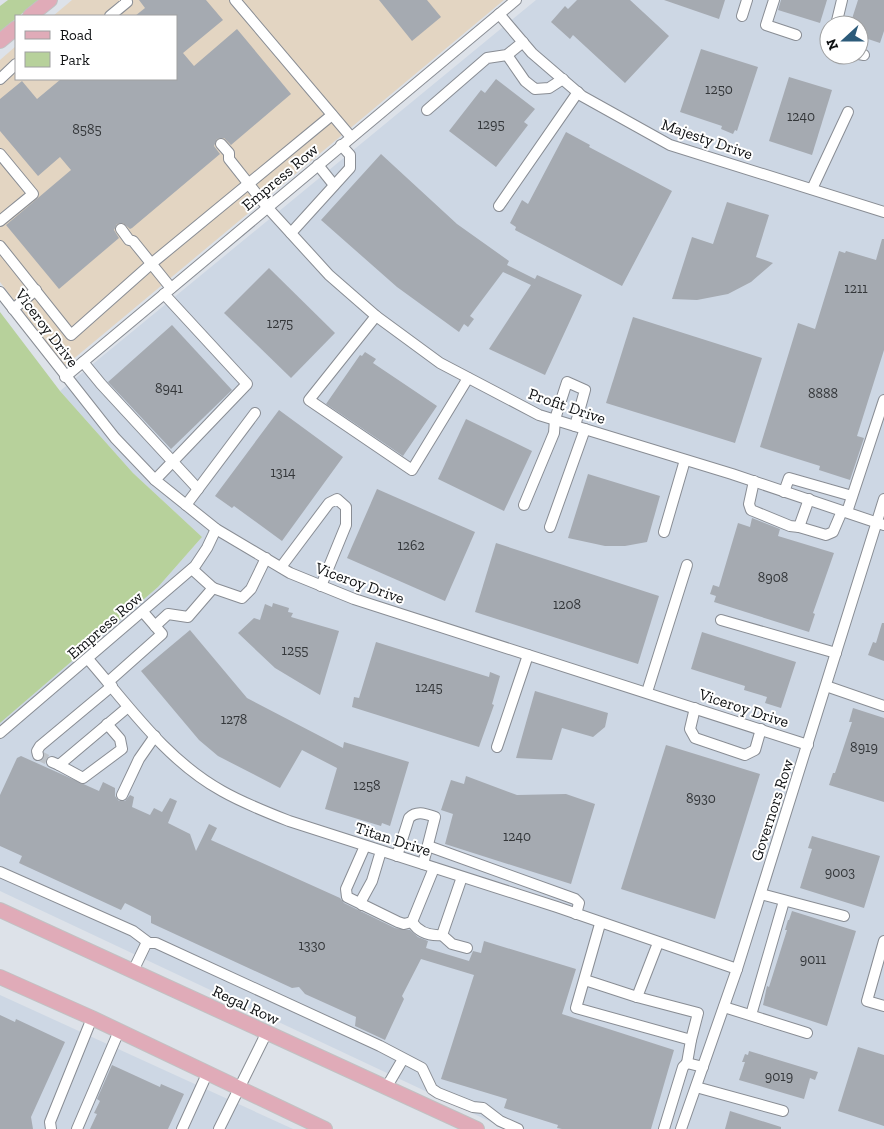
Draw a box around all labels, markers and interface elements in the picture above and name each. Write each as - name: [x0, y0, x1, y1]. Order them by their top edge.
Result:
- legend: [15, 15, 178, 80]
- north arrow: [819, 15, 869, 65]
- text: Road: [60, 26, 93, 44]
- text: N: [822, 36, 842, 52]
- text: Park: [60, 51, 90, 69]
- house number: 1250: [705, 81, 733, 98]
- house number: 1240: [787, 108, 815, 125]
- street label: Majesty Drive: [659, 115, 755, 163]
- house number: 1295: [477, 116, 505, 133]
- house number: 8585: [72, 121, 102, 138]
- street label: Empress Row: [238, 139, 323, 214]
- house number: 1211: [844, 280, 868, 297]
- street label: Viceroy Drive: [11, 284, 83, 371]
- house number: 1275: [267, 315, 293, 332]
- house number: 8941: [155, 380, 184, 397]
- street label: Profit Drive: [526, 384, 608, 428]
- house number: 8888: [808, 385, 838, 402]
- house number: 1314: [270, 464, 296, 481]
- house number: 1262: [397, 537, 425, 554]
- street label: Viceroy Drive: [312, 558, 407, 608]
- house number: 8908: [758, 569, 788, 586]
- street label: Empress Row: [63, 587, 147, 663]
- house number: 1208: [553, 596, 581, 613]
- house number: 1255: [282, 642, 308, 659]
- house number: 1245: [415, 679, 443, 696]
- street label: Viceroy Drive: [696, 684, 791, 731]
- house number: 1278: [221, 711, 247, 728]
- house number: 8919: [850, 739, 878, 756]
- street label: Governors Row: [747, 756, 798, 863]
- house number: 1258: [353, 777, 381, 794]
- house number: 8930: [686, 790, 716, 807]
- street label: Titan Drive: [353, 818, 433, 860]
- house number: 1240: [503, 828, 531, 845]
- house number: 9003: [825, 864, 855, 881]
- house number: 1330: [298, 937, 326, 954]
- house number: 9011: [800, 951, 827, 968]
- street label: Regal Row: [210, 981, 283, 1029]
- house number: 9019: [765, 1068, 793, 1085]

